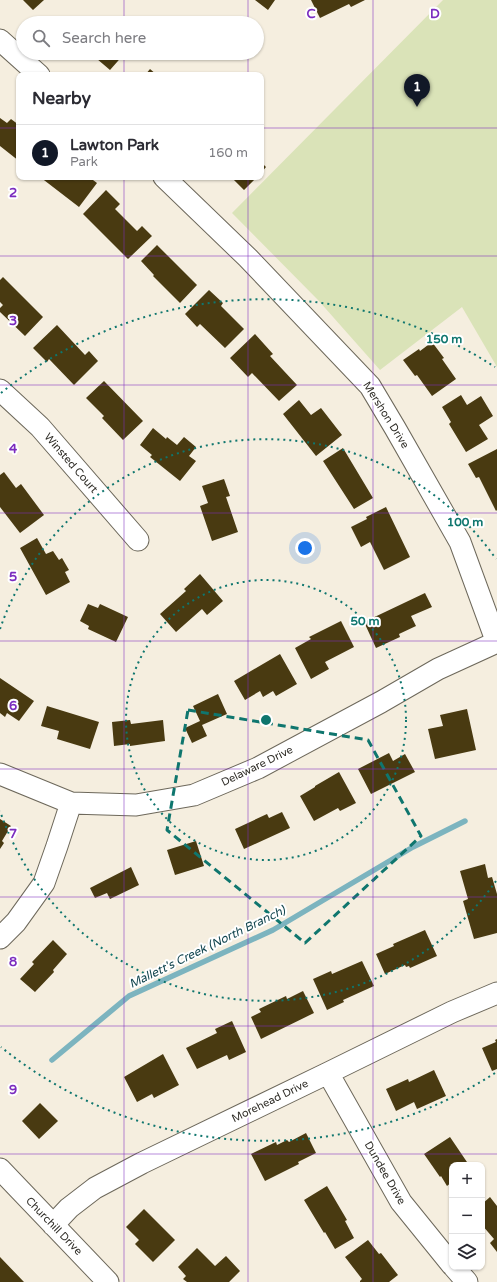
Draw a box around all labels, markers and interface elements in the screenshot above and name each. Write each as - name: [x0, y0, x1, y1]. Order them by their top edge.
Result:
- text: C: [306, 6, 316, 22]
- text: D: [430, 6, 440, 22]
- search box: [16, 16, 264, 60]
- icon: search: [30, 27, 52, 49]
- text: Search here: [62, 29, 146, 47]
- pin: 1: [404, 74, 430, 107]
- text: Nearby: [32, 88, 91, 109]
- text: Lawton Park: [70, 136, 159, 154]
- text: 1: [41, 145, 49, 161]
- text: 160 m: [208, 145, 248, 161]
- text: Park: [70, 154, 98, 170]
- text: 2: [9, 185, 17, 201]
- text: 3: [9, 313, 17, 329]
- text: 150 m: [426, 332, 462, 346]
- street label: Mershon Drive: [360, 379, 412, 451]
- street label: Winsted Court: [41, 430, 101, 496]
- text: 4: [9, 441, 18, 457]
- text: 100 m: [447, 515, 483, 529]
- your location: [295, 538, 315, 558]
- text: 5: [9, 569, 17, 585]
- text: 50 m: [350, 614, 380, 628]
- text: 6: [9, 698, 17, 714]
- centre of rings: [259, 713, 273, 727]
- street label: Delaware Drive: [219, 743, 295, 789]
- text: 7: [9, 826, 17, 842]
- water label: Mallett's Creek (North Branch): [127, 902, 289, 991]
- text: 8: [9, 954, 17, 970]
- street label: Morehead Drive: [230, 1077, 310, 1125]
- text: 9: [9, 1082, 17, 1098]
- street label: Dundee Drive: [362, 1139, 408, 1207]
- map controls: [449, 1162, 485, 1270]
- button: +: [449, 1162, 485, 1198]
- street label: Churchill Drive: [23, 1194, 85, 1258]
- button: −: [449, 1198, 485, 1234]
- button: layers: [449, 1234, 485, 1270]

